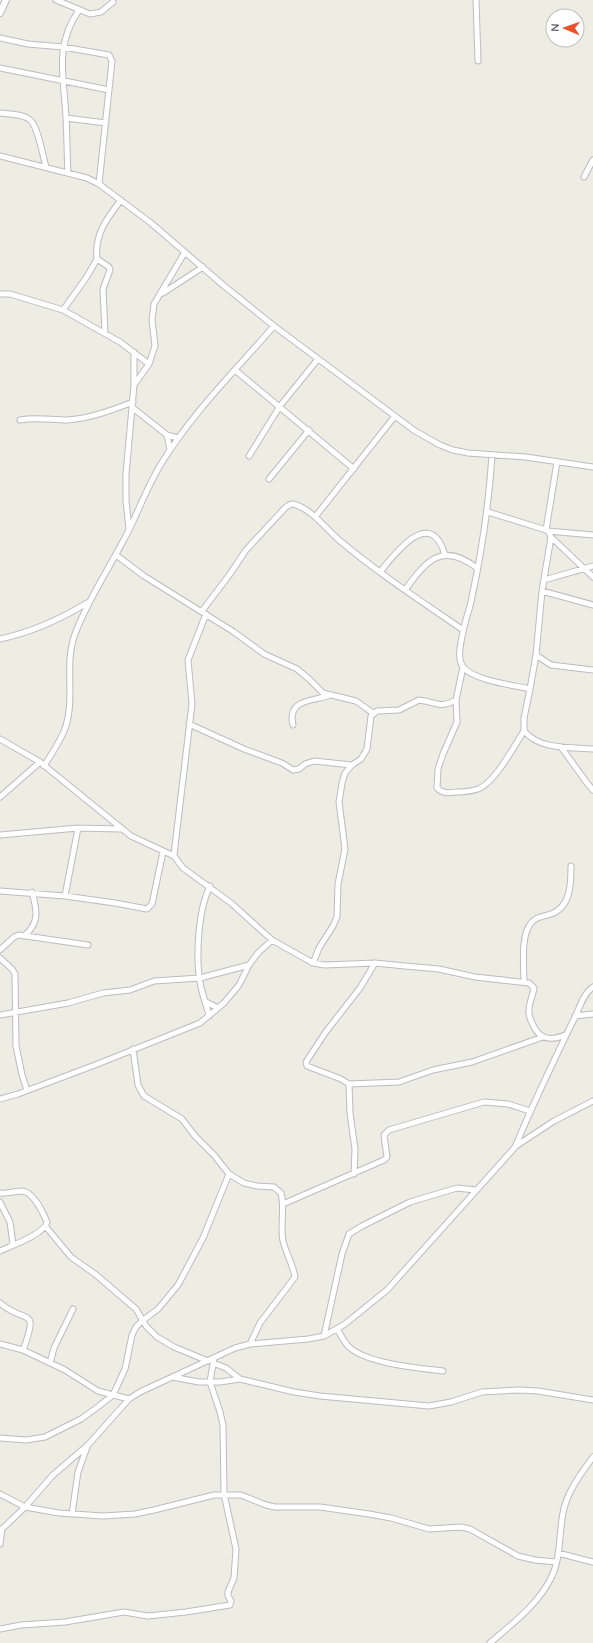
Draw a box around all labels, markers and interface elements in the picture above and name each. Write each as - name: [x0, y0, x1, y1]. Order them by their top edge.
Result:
- north arrow: [545, 8, 585, 48]
- text: N: [548, 23, 562, 32]

